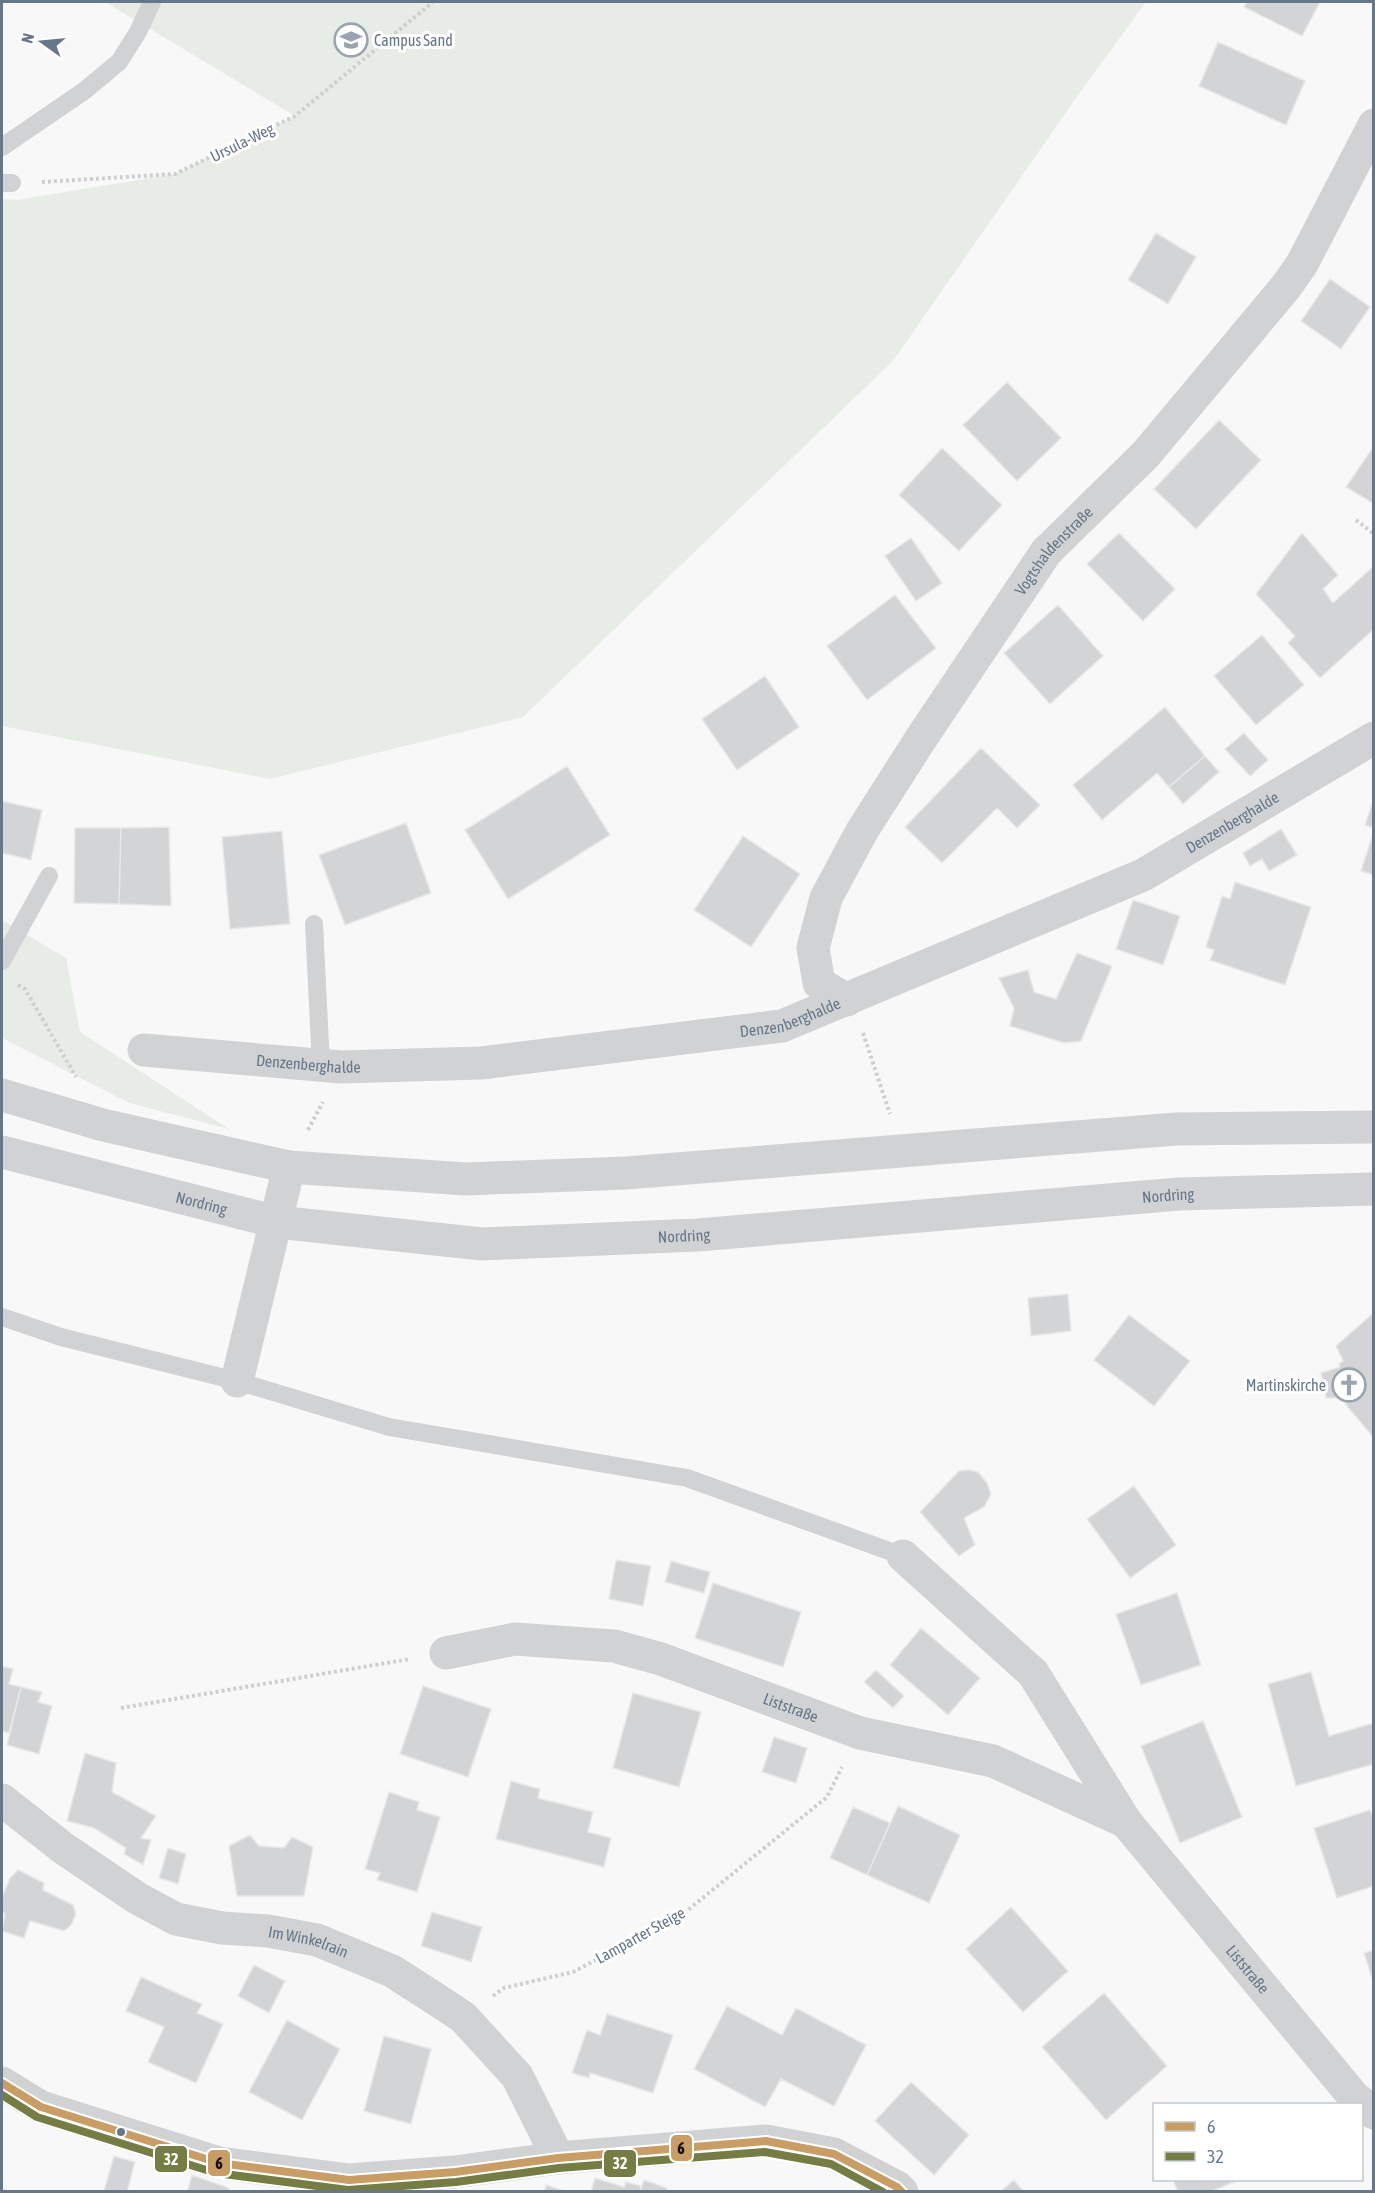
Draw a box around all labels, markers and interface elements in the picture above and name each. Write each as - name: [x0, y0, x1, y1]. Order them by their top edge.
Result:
- north arrow: [12, 12, 72, 72]
- school or university icon: Campus Sand: [333, 22, 369, 58]
- text: N: [18, 31, 37, 45]
- place label: Campus Sand: [374, 31, 453, 50]
- street label: Ursula-Weg: [207, 119, 277, 166]
- street label: Vogtshaldenstraße: [1011, 503, 1096, 598]
- street label: Denzenberghalde: [1182, 788, 1282, 857]
- street label: Denzenberghalde: [739, 994, 843, 1040]
- street label: Denzenberghalde: [255, 1051, 361, 1076]
- street label: Nordring: [1141, 1185, 1195, 1206]
- street label: Nordring: [174, 1188, 229, 1219]
- street label: Nordring: [657, 1225, 711, 1246]
- church icon: Martinskirche: [1331, 1367, 1367, 1403]
- place label: Martinskirche: [1246, 1376, 1326, 1394]
- street label: Liststraße: [761, 1689, 821, 1726]
- street label: Lamparter Steige: [592, 1903, 688, 1968]
- street label: Im Winkelrain: [267, 1922, 351, 1961]
- street label: Liststraße: [1223, 1941, 1273, 1997]
- legend: [1153, 2103, 1363, 2181]
- text: 6: [1207, 2116, 1215, 2137]
- unlabelled marker: [115, 2126, 127, 2138]
- line badge: 6: [670, 2134, 693, 2162]
- text: 6: [677, 2139, 685, 2157]
- line badge: 32: [154, 2145, 188, 2173]
- text: 32: [1207, 2146, 1224, 2167]
- line badge: 6: [207, 2149, 231, 2177]
- line badge: 32: [603, 2149, 637, 2178]
- text: 32: [163, 2150, 179, 2168]
- text: 6: [215, 2154, 223, 2172]
- text: 32: [612, 2154, 628, 2172]

